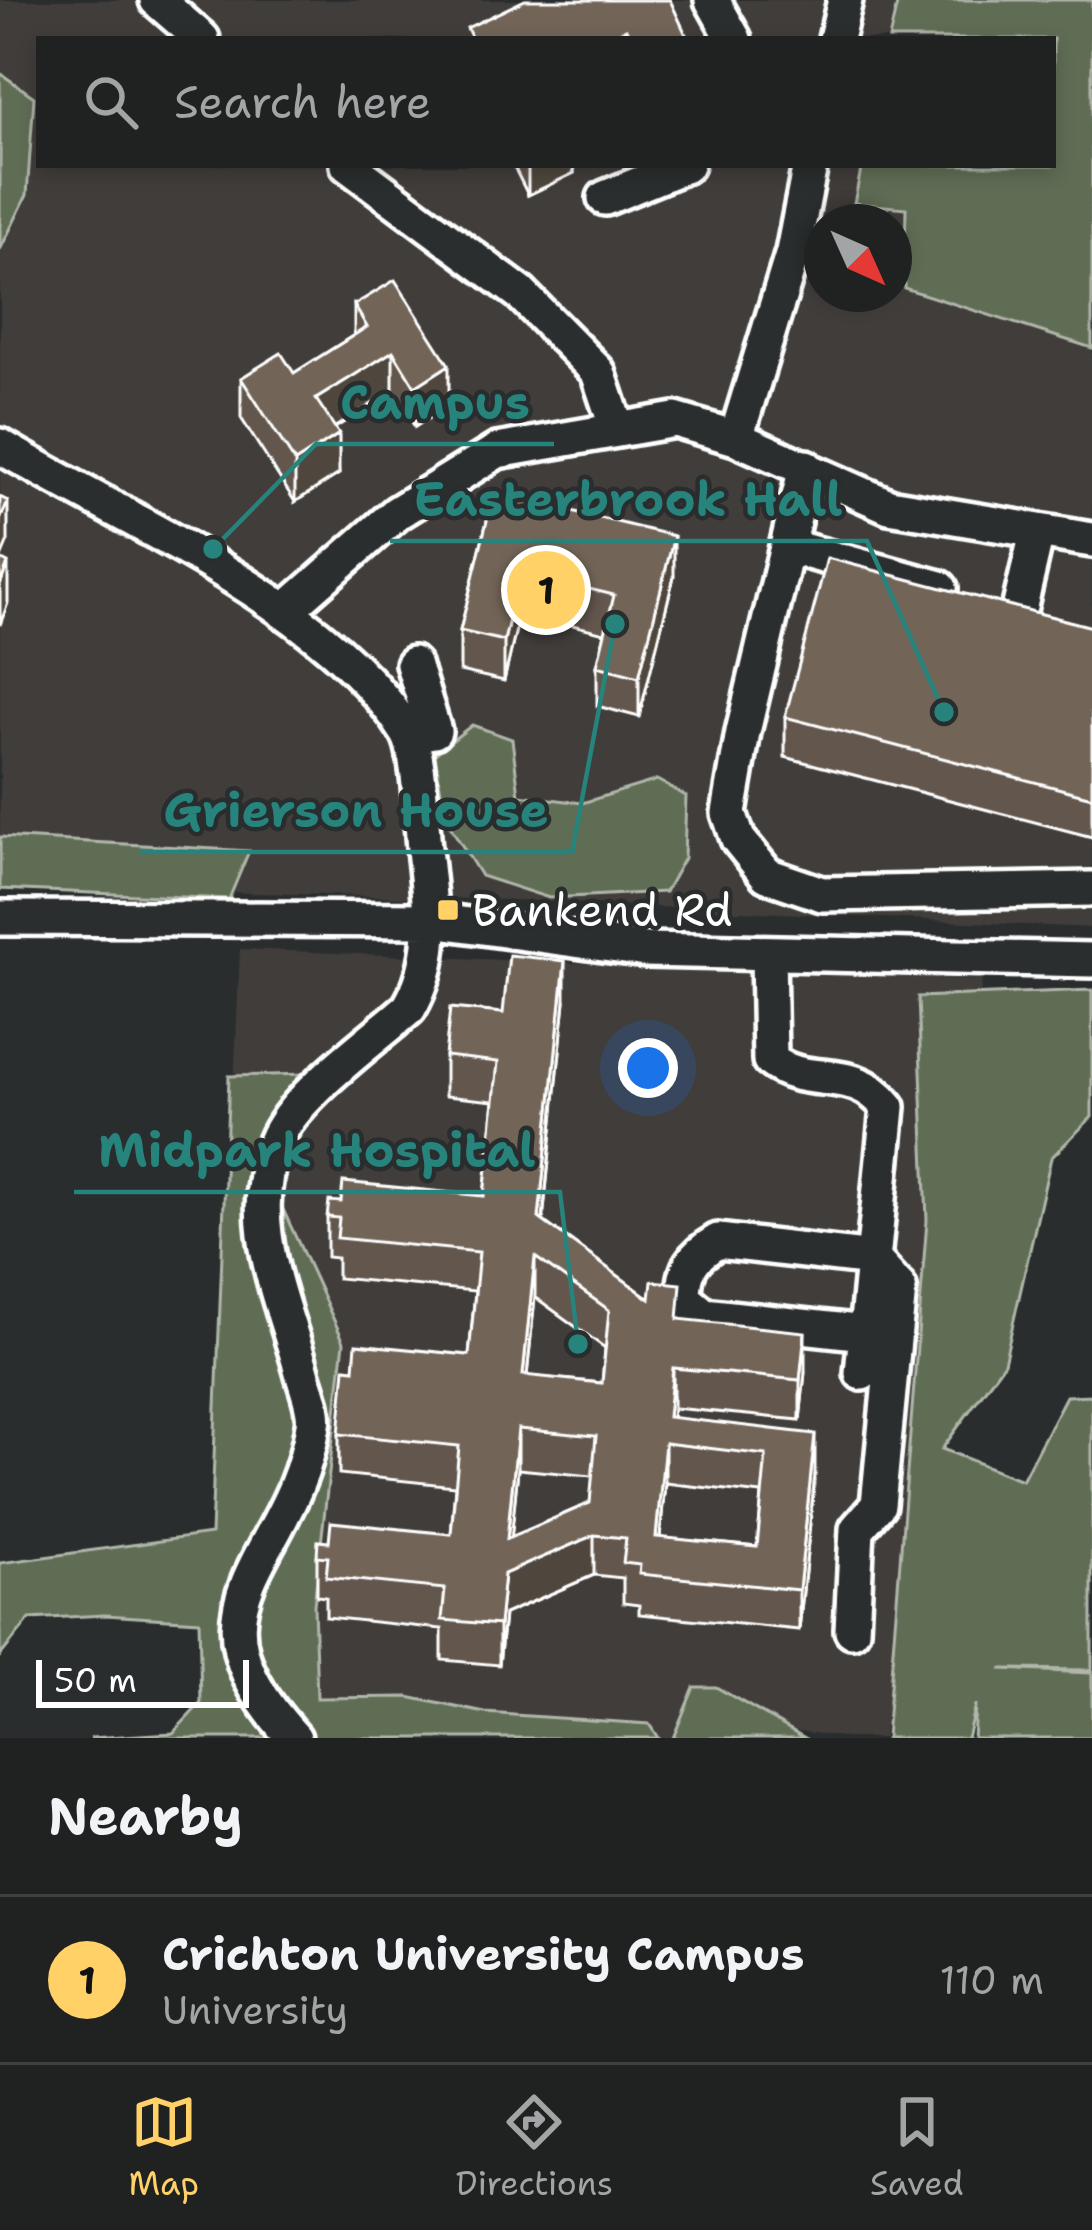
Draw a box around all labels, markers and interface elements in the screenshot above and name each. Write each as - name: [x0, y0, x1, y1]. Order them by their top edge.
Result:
- search box: [36, 36, 1056, 168]
- icon: search: [78, 69, 144, 135]
- text: Search here: [174, 72, 431, 132]
- north arrow: [804, 204, 912, 312]
- callout: Campus: [316, 360, 554, 444]
- text: Campus: [340, 370, 530, 434]
- callout: Easterbrook Hall: [390, 457, 867, 541]
- text: Easterbrook Hall: [413, 467, 843, 531]
- pin: 1: [507, 545, 585, 635]
- callout: Grierson House: [139, 768, 572, 852]
- text: Grierson House: [163, 778, 549, 842]
- place label: Bankend Rd: [472, 880, 733, 940]
- marker: Bankend Rd: [435, 897, 461, 923]
- your location: [618, 1038, 678, 1098]
- callout: Midpark Hospital: [74, 1108, 560, 1192]
- text: Midpark Hospital: [98, 1118, 536, 1182]
- scale bar: [36, 1654, 249, 1707]
- text: 50 m: [54, 1658, 137, 1703]
- text: Nearby: [48, 1782, 243, 1850]
- text: Crichton University Campus: [162, 1924, 804, 1984]
- text: 1: [78, 1954, 96, 2006]
- text: 110 m: [940, 1954, 1044, 2006]
- text: University: [162, 1984, 348, 2036]
- tab: Map: [128, 2089, 199, 2206]
- tab: Directions: [456, 2089, 613, 2206]
- tab: Saved: [870, 2089, 964, 2206]

